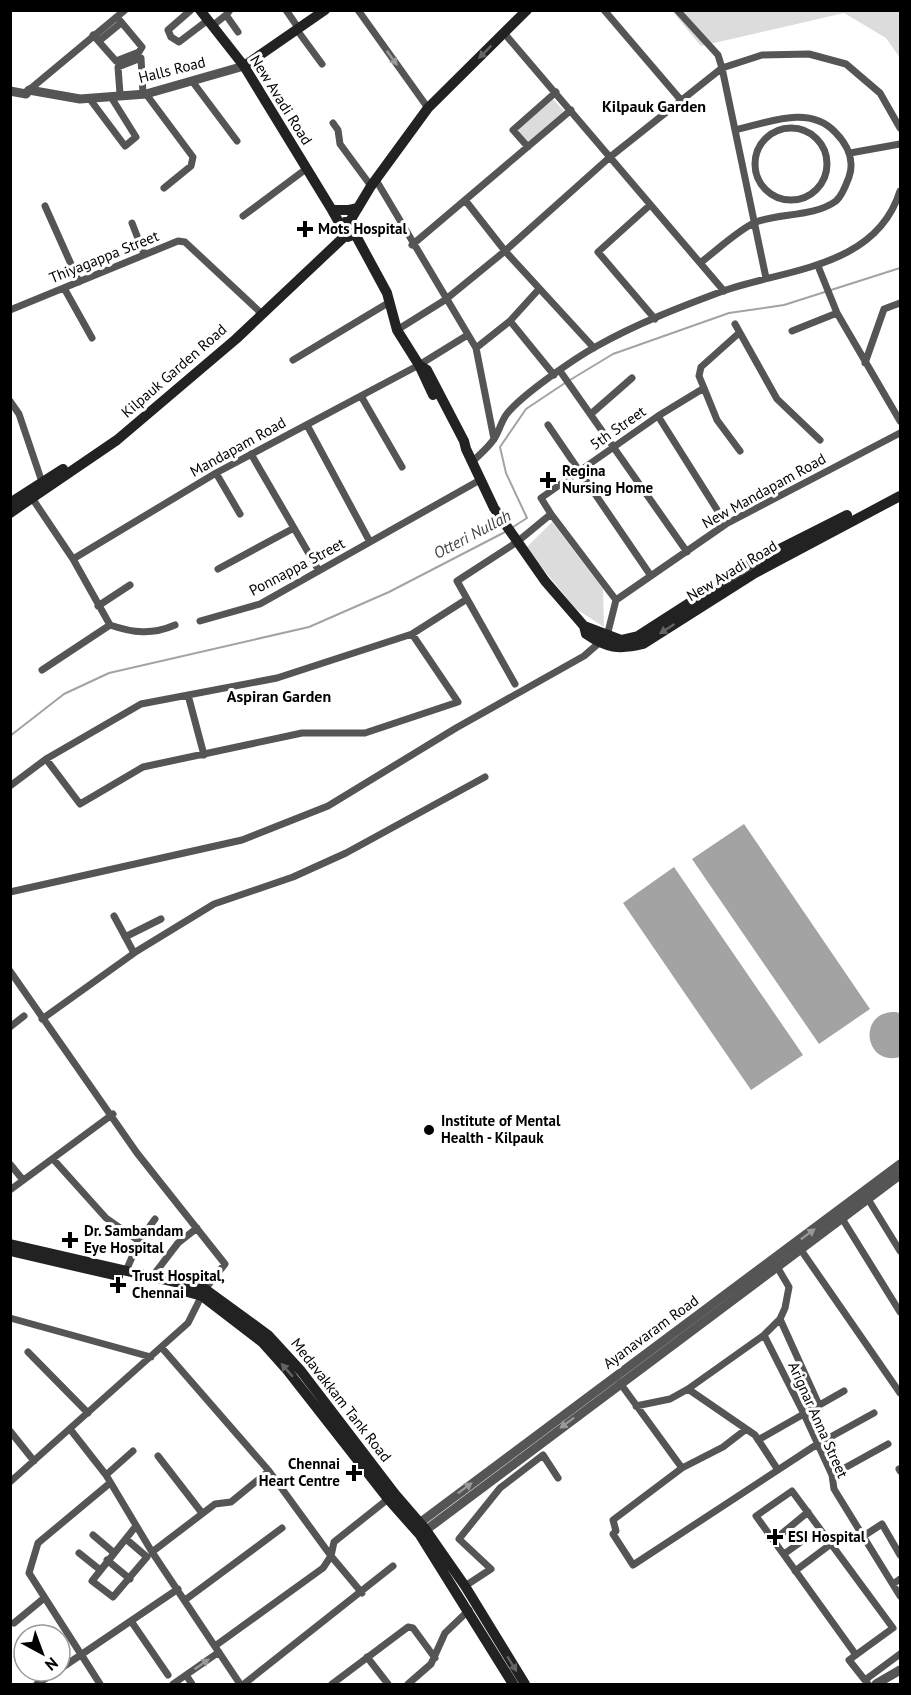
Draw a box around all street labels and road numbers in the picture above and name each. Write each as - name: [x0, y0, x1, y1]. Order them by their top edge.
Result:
- street label: New Avadi Road: [246, 51, 317, 148]
- street label: Halls Road: [136, 52, 207, 87]
- street label: Thiyagappa Street: [46, 226, 161, 287]
- street label: Kilpauk Garden Road: [117, 320, 230, 422]
- street label: 5th Street: [586, 402, 649, 454]
- street label: Mandapam Road: [187, 412, 289, 481]
- street label: New Mandapam Road: [698, 449, 829, 533]
- street label: Ponnappa Street: [246, 533, 348, 600]
- street label: New Avadi Road: [683, 536, 781, 605]
- street label: Ayanavaram Road: [599, 1291, 702, 1373]
- street label: Medavakkam Tank Road: [287, 1334, 396, 1465]
- street label: Arignar Anna Street: [784, 1359, 853, 1481]

